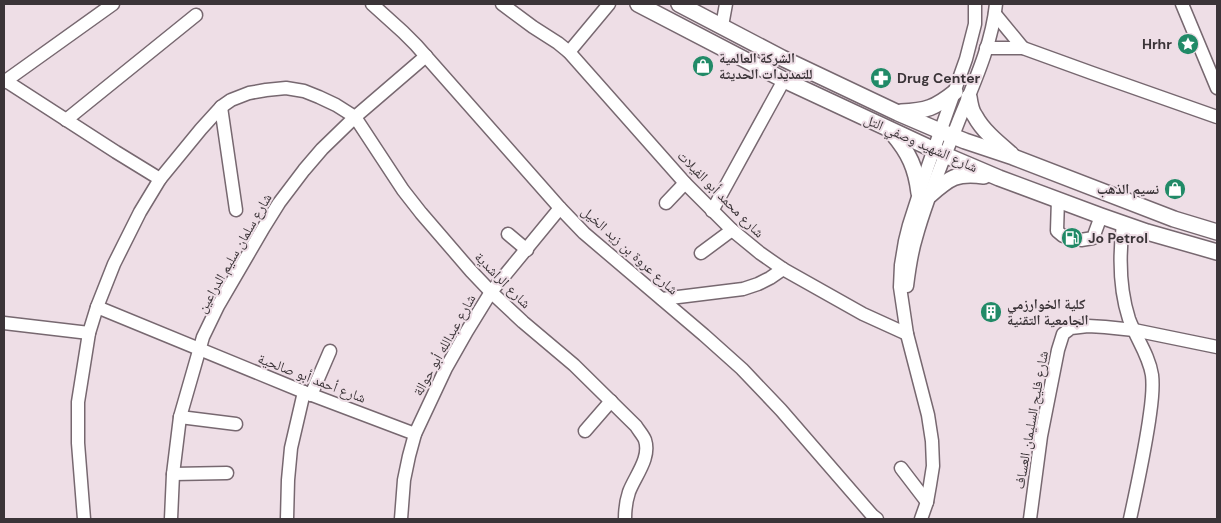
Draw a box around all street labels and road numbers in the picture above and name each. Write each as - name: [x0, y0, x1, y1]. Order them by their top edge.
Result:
- street label: شارع الشهيد وصفي التل: [860, 110, 981, 178]
- street label: شارع محمد أبو الفيلات: [673, 147, 768, 242]
- street label: شارع سلمان سليم الدراعين: [192, 190, 276, 316]
- street label: شارع عروة بن زيد الخيل: [577, 202, 682, 299]
- street label: شارع الراشدية: [470, 248, 535, 313]
- street label: شارع عبدالله أبو حوالة: [409, 291, 480, 399]
- street label: شارع أحمد أبو صالحية: [255, 349, 369, 408]
- street label: شارع فليح السليمان العساف: [1010, 350, 1053, 491]

